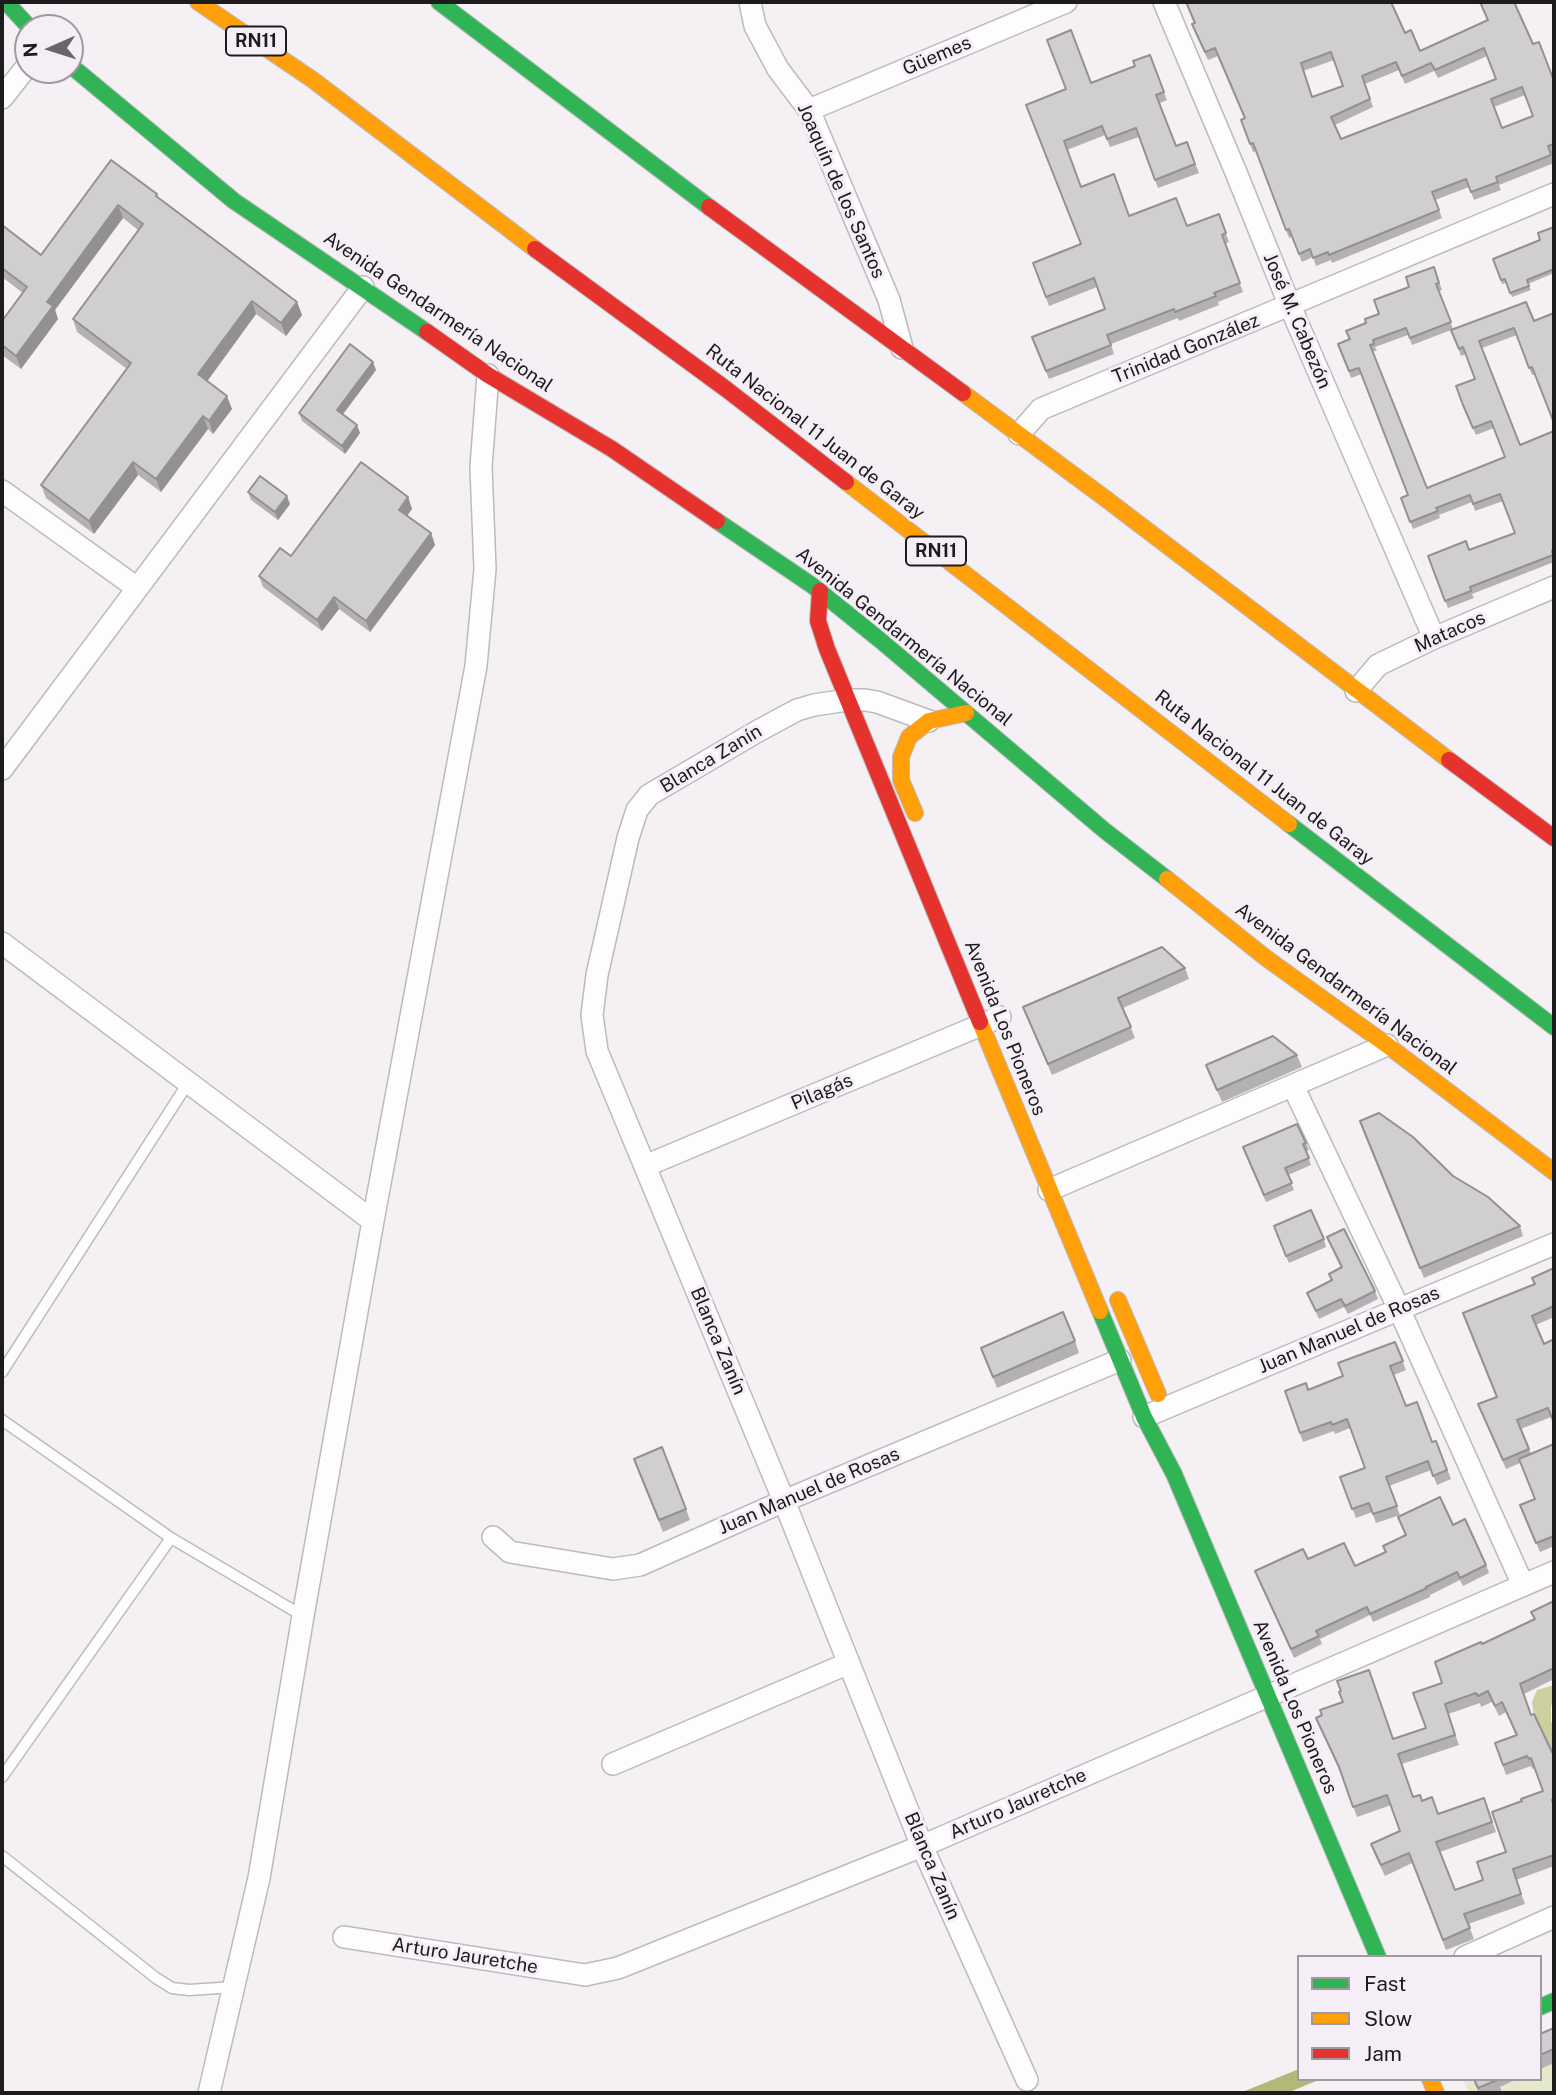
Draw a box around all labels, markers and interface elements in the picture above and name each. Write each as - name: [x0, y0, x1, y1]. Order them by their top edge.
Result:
- north arrow: [14, 14, 84, 84]
- road number: RN11: [226, 26, 286, 56]
- street label: Güemes: [899, 31, 975, 81]
- text: N: [19, 42, 41, 58]
- street label: Joaquín de los Santos: [792, 100, 890, 282]
- street label: Avenida Gendarmería Nacional: [319, 227, 557, 397]
- street label: José M. Cabezón: [1258, 250, 1336, 392]
- street label: Trinidad González: [1109, 309, 1263, 389]
- street label: Ruta Nacional 11 Juan de Garay: [701, 339, 929, 525]
- road number: RN11: [906, 536, 966, 566]
- street label: Avenida Gendarmería Nacional: [791, 543, 1017, 731]
- street label: Matacos: [1411, 606, 1489, 658]
- street label: Ruta Nacional 11 Juan de Garay: [1150, 685, 1378, 871]
- street label: Blanca Zanín: [656, 720, 766, 798]
- street label: Avenida Gendarmería Nacional: [1231, 898, 1461, 1080]
- street label: Avenida Los Pioneros: [959, 937, 1051, 1119]
- street label: Pilagás: [788, 1069, 856, 1115]
- street label: Juan Manuel de Rosas: [1255, 1282, 1443, 1378]
- street label: Blanca Zanín: [685, 1284, 751, 1398]
- street label: Juan Manuel de Rosas: [715, 1443, 903, 1539]
- street label: Avenida Los Pioneros: [1248, 1616, 1342, 1798]
- street label: Arturo Jauretche: [946, 1764, 1090, 1844]
- street label: Blanca Zanín: [899, 1809, 965, 1923]
- street label: Arturo Jauretche: [390, 1933, 540, 1979]
- legend: [1297, 1955, 1542, 2081]
- text: Fast: [1364, 1971, 1406, 1996]
- text: Slow: [1364, 2006, 1412, 2031]
- text: Jam: [1364, 2041, 1402, 2066]

